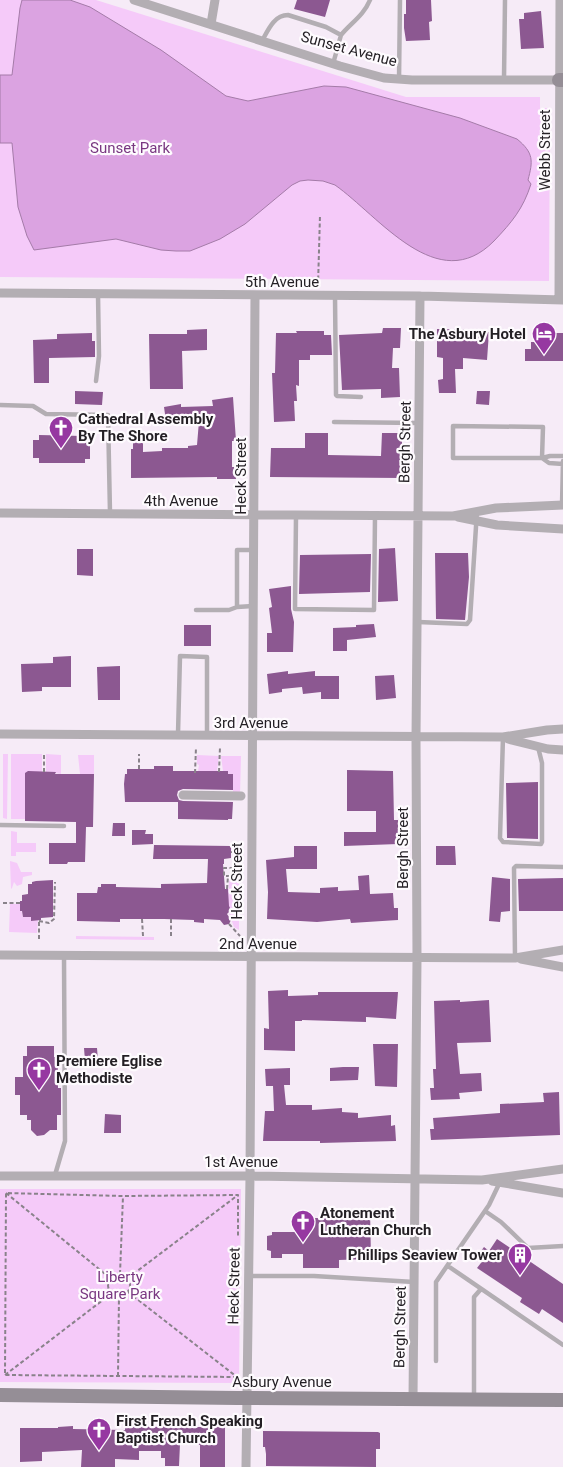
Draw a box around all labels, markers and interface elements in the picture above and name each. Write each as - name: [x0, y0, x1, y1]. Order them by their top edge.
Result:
- street label: Sunset Avenue: [299, 28, 399, 70]
- street label: Webb Street: [536, 109, 554, 191]
- park label: Sunset Park: [90, 139, 170, 157]
- street label: 5th Avenue: [245, 273, 319, 291]
- hotel icon: The Asbury Hotel: [531, 321, 557, 355]
- place label: The Asbury Hotel: [409, 325, 526, 343]
- street label: Bergh Street: [395, 401, 415, 483]
- place label: Cathedral Assembly By The Shore: [78, 410, 214, 445]
- church icon: Cathedral Assembly By The Shore: [48, 415, 74, 449]
- street label: Heck Street: [232, 437, 250, 515]
- street label: 4th Avenue: [144, 492, 218, 510]
- street label: 3rd Avenue: [214, 714, 288, 732]
- street label: Bergh Street: [394, 807, 412, 889]
- street label: Heck Street: [228, 842, 246, 920]
- street label: 2nd Avenue: [219, 935, 297, 953]
- place label: Premiere Eglise Methodiste: [56, 1052, 162, 1087]
- church icon: Premiere Eglise Methodiste: [26, 1057, 52, 1091]
- street label: 1st Avenue: [204, 1153, 278, 1171]
- place label: Atonement Lutheran Church: [320, 1204, 432, 1239]
- church icon: Atonement Lutheran Church: [290, 1209, 316, 1243]
- building icon: Phillips Seaview Tower: [507, 1242, 533, 1276]
- place label: Phillips Seaview Tower: [348, 1246, 502, 1264]
- street label: Heck Street: [224, 1247, 244, 1325]
- park label: Liberty Square Park: [80, 1268, 161, 1303]
- street label: Bergh Street: [390, 1286, 410, 1368]
- street label: Asbury Avenue: [232, 1373, 332, 1391]
- place label: First French Speaking Baptist Church: [116, 1412, 263, 1447]
- church icon: First French Speaking Baptist Church: [86, 1417, 112, 1451]

